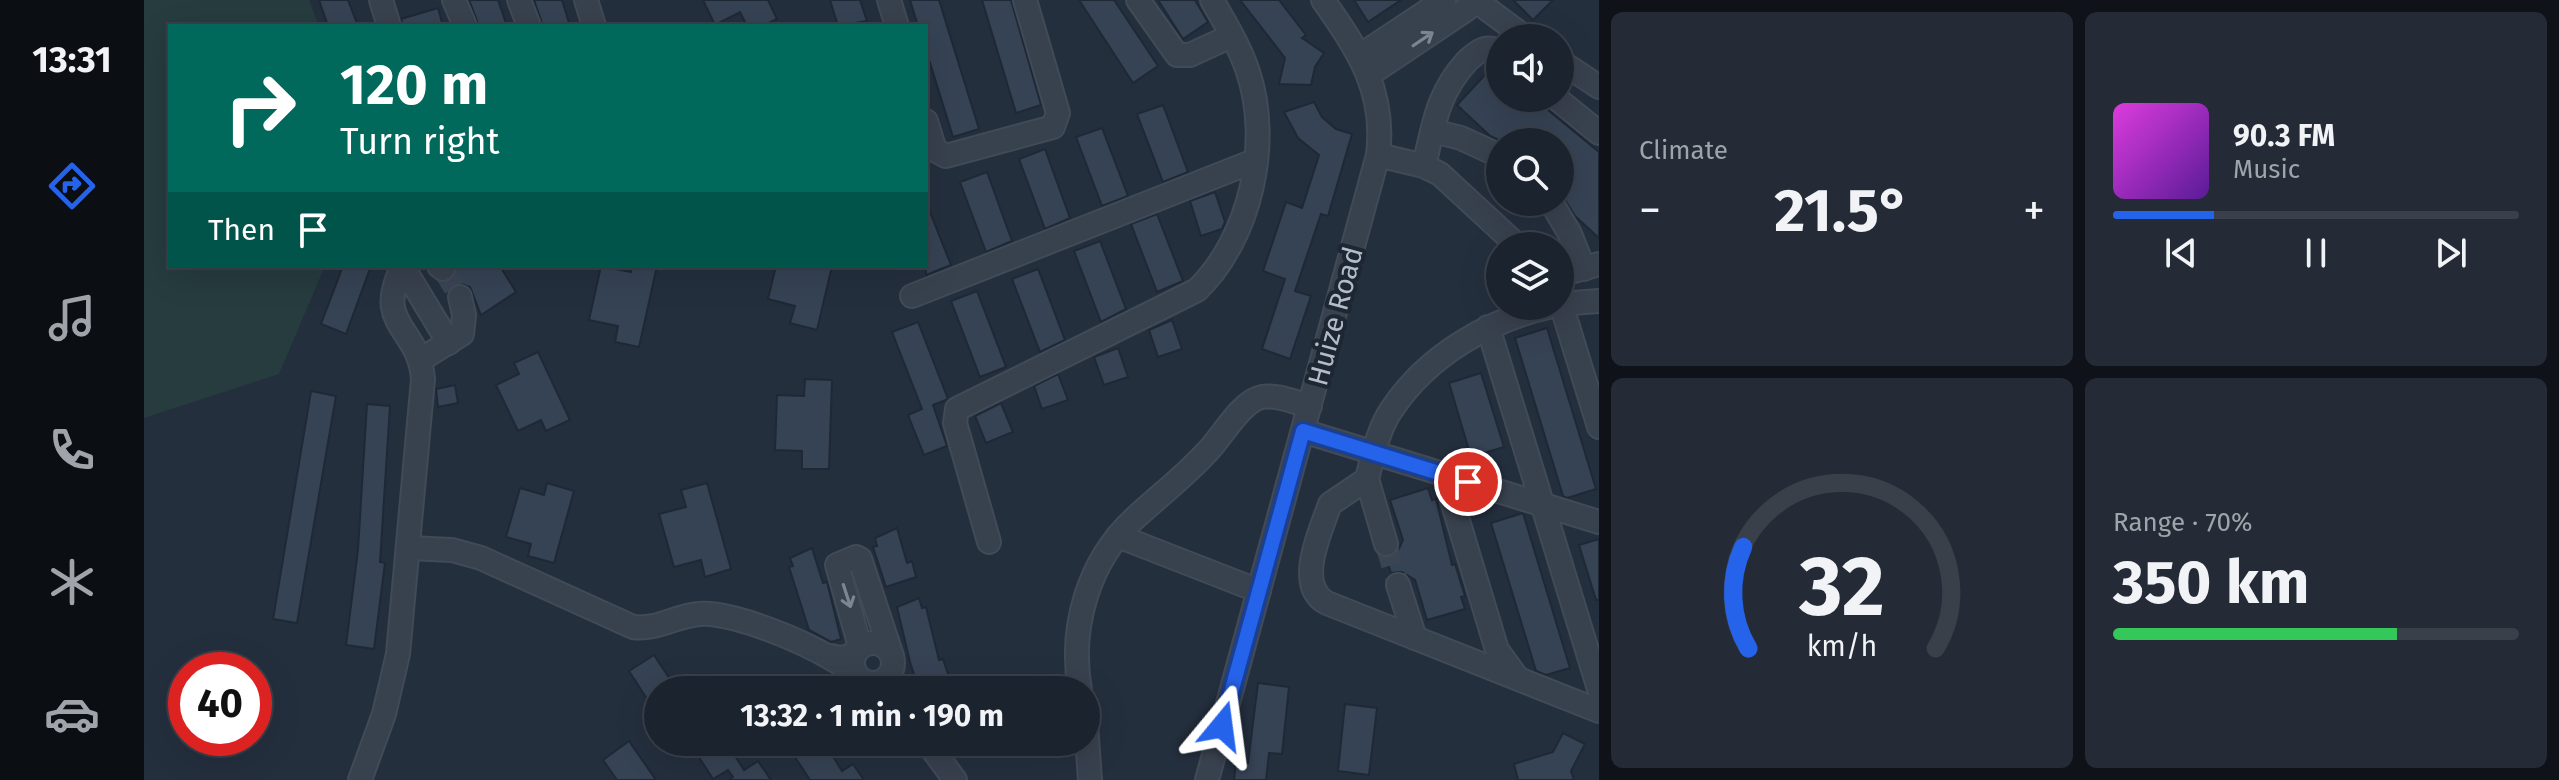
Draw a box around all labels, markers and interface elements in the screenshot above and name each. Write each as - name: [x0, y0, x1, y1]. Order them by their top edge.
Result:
- map controls: [1486, 24, 1574, 320]
- button: sound: [1486, 24, 1574, 112]
- one-way arrow: [1411, 30, 1433, 47]
- text: 13:31: [32, 38, 112, 82]
- text: 120 m: [340, 52, 488, 119]
- icon: right: [208, 56, 312, 160]
- text: 90.3 FM: [2233, 118, 2335, 154]
- text: Turn right: [340, 120, 500, 164]
- button: search: [1486, 128, 1574, 216]
- text: Climate: [1639, 135, 1728, 166]
- text: Music: [2233, 154, 2300, 185]
- icon: directions: [44, 158, 100, 214]
- text: 21.5°: [1774, 175, 1910, 247]
- text: −: [1639, 184, 1661, 237]
- text: +: [2023, 184, 2045, 237]
- icon: arrive: [291, 208, 335, 252]
- text: Then: [208, 212, 275, 248]
- icon: previous: [2159, 231, 2203, 275]
- icon: pause: [2294, 231, 2338, 275]
- icon: next: [2429, 231, 2473, 275]
- button: layers: [1486, 232, 1574, 320]
- street label: Huize Road: [1301, 243, 1370, 389]
- icon: music: [44, 290, 100, 346]
- icon: phone: [44, 422, 100, 478]
- pin: [1434, 448, 1502, 516]
- icon: arrive: [1446, 460, 1490, 504]
- text: Range · 70%: [2113, 507, 2252, 538]
- text: 32: [1798, 537, 1885, 637]
- text: 350 km: [2113, 547, 2310, 619]
- icon: climate: [44, 554, 100, 610]
- one-way arrow: [840, 584, 855, 609]
- text: km/h: [1807, 629, 1877, 664]
- speed limit sign: 40: [168, 652, 272, 756]
- position arrow: [1180, 684, 1264, 768]
- icon: car: [44, 686, 100, 742]
- text: 13:32 · 1 min · 190 m: [740, 698, 1004, 734]

